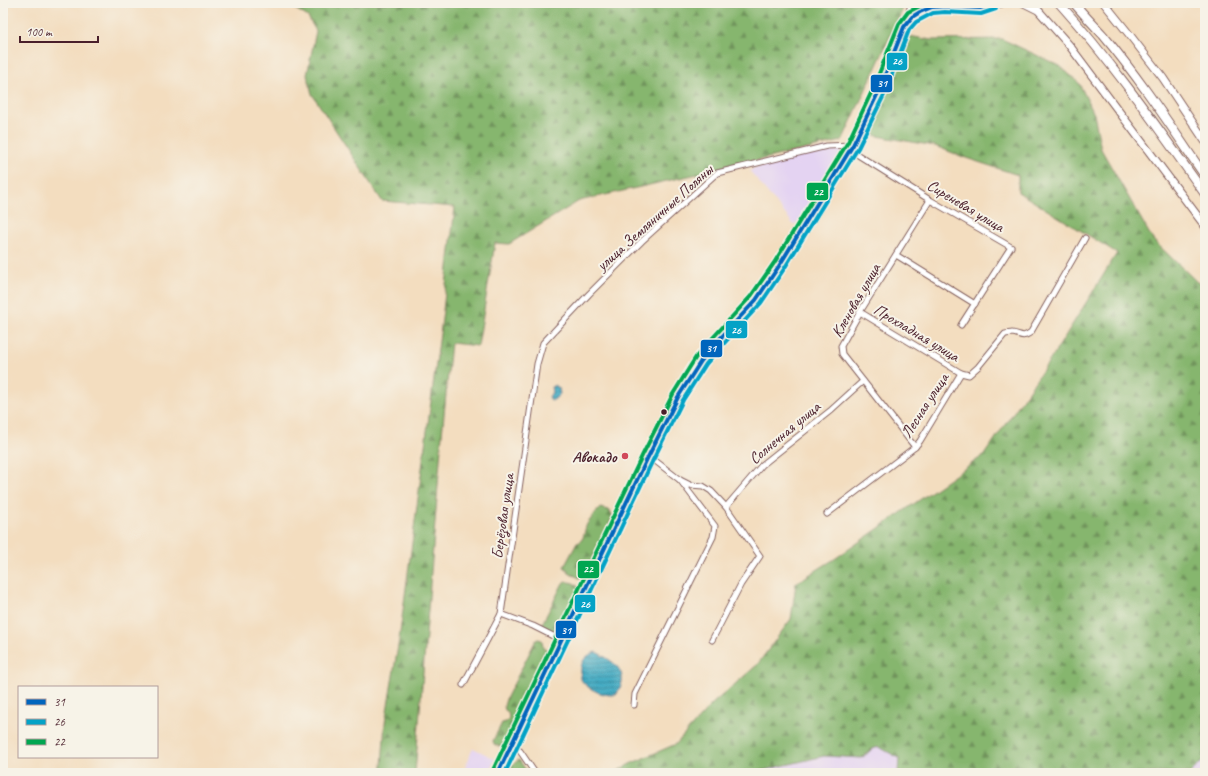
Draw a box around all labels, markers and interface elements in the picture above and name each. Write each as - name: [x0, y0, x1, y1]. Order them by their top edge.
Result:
- scale bar: [20, 18, 98, 44]
- text: 100 m: [26, 24, 53, 40]
- line badge: 26: [886, 52, 908, 71]
- text: 26: [892, 54, 903, 68]
- line badge: 31: [870, 74, 893, 93]
- text: 31: [877, 76, 888, 90]
- street label: улица Земляничные Поляны: [592, 159, 718, 276]
- street label: Сиреневая улица: [923, 175, 1009, 237]
- line badge: 22: [806, 182, 829, 201]
- text: 22: [813, 185, 824, 199]
- street label: Кленовая улица: [827, 259, 886, 341]
- street label: Прохладная улица: [870, 299, 964, 367]
- line badge: 26: [725, 320, 748, 339]
- text: 26: [731, 323, 742, 337]
- line badge: 31: [700, 339, 723, 358]
- text: 31: [706, 341, 717, 355]
- street label: Лесная улица: [897, 368, 954, 442]
- street label: Солнечная улица: [745, 396, 825, 468]
- unlabelled marker: [659, 407, 669, 417]
- place label: Авокадо: [572, 447, 618, 467]
- marker: Авокадо: [620, 451, 630, 461]
- street label: Берёзовая улица: [487, 471, 519, 560]
- line badge: 22: [577, 560, 600, 579]
- text: 22: [583, 562, 594, 576]
- line badge: 26: [574, 594, 596, 613]
- text: 26: [580, 597, 591, 611]
- line badge: 31: [555, 620, 577, 639]
- text: 31: [561, 623, 572, 637]
- legend: [18, 686, 158, 758]
- text: 31: [54, 694, 65, 710]
- text: 26: [54, 714, 65, 730]
- text: 22: [54, 734, 66, 750]

